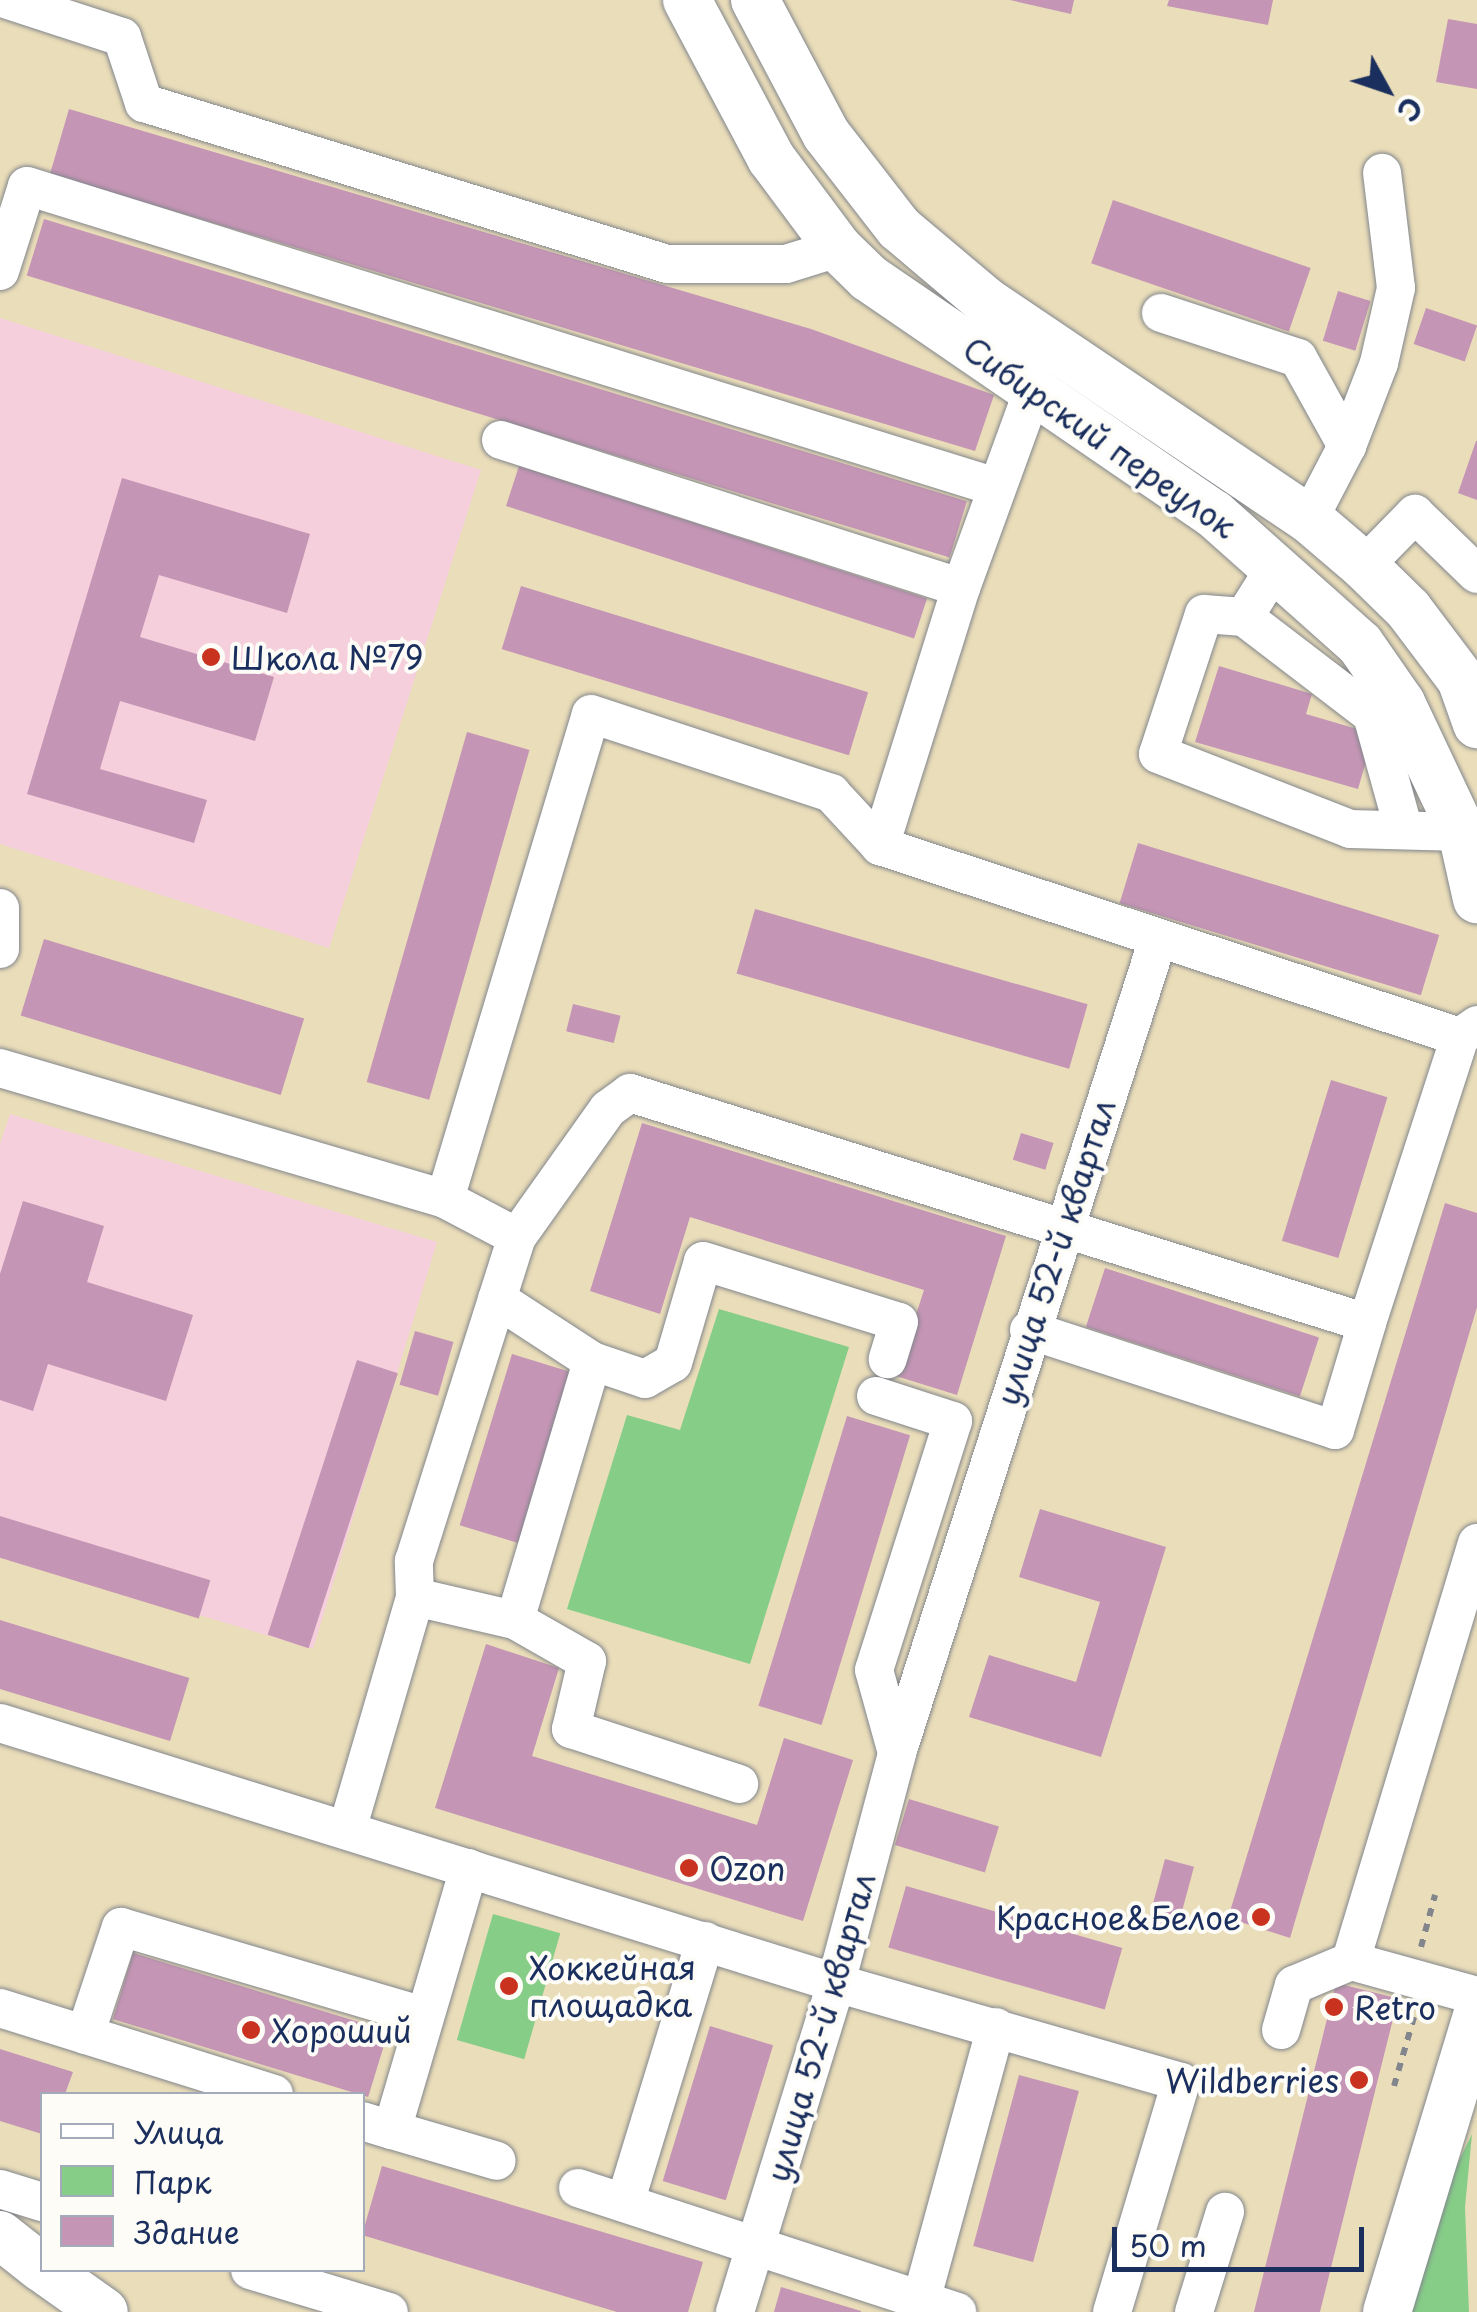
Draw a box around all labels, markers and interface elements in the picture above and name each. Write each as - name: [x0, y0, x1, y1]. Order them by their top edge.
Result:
- north arrow: [1337, 40, 1437, 140]
- text: С: [1387, 88, 1434, 131]
- street label: Сибирский переулок: [957, 329, 1243, 545]
- place label: Школа №79: [231, 638, 425, 676]
- marker: Школа №79: [200, 646, 222, 668]
- street label: улица 52-й квартал: [987, 1093, 1123, 1411]
- place label: Ozon: [709, 1849, 786, 1887]
- marker: Ozon: [678, 1857, 700, 1879]
- street label: улица 52-й квартал: [757, 1867, 883, 2187]
- place label: Красное&Белое: [996, 1898, 1241, 1936]
- marker: Красное&Белое: [1250, 1906, 1272, 1928]
- place label: Хоккейная площадка: [529, 1949, 696, 2024]
- marker: Хоккейная площадка: [498, 1975, 520, 1997]
- place label: Retro: [1354, 1988, 1436, 2026]
- marker: Retro: [1323, 1996, 1345, 2018]
- place label: Хороший: [271, 2011, 412, 2049]
- marker: Хороший: [240, 2019, 262, 2041]
- place label: Wildberries: [1165, 2061, 1339, 2099]
- marker: Wildberries: [1348, 2069, 1370, 2091]
- legend: [40, 2092, 365, 2272]
- text: Улица: [134, 2109, 223, 2154]
- text: Парк: [134, 2159, 211, 2204]
- scale bar: [1117, 2207, 1370, 2269]
- text: Здание: [134, 2209, 240, 2254]
- text: 50 m: [1129, 2222, 1207, 2267]

